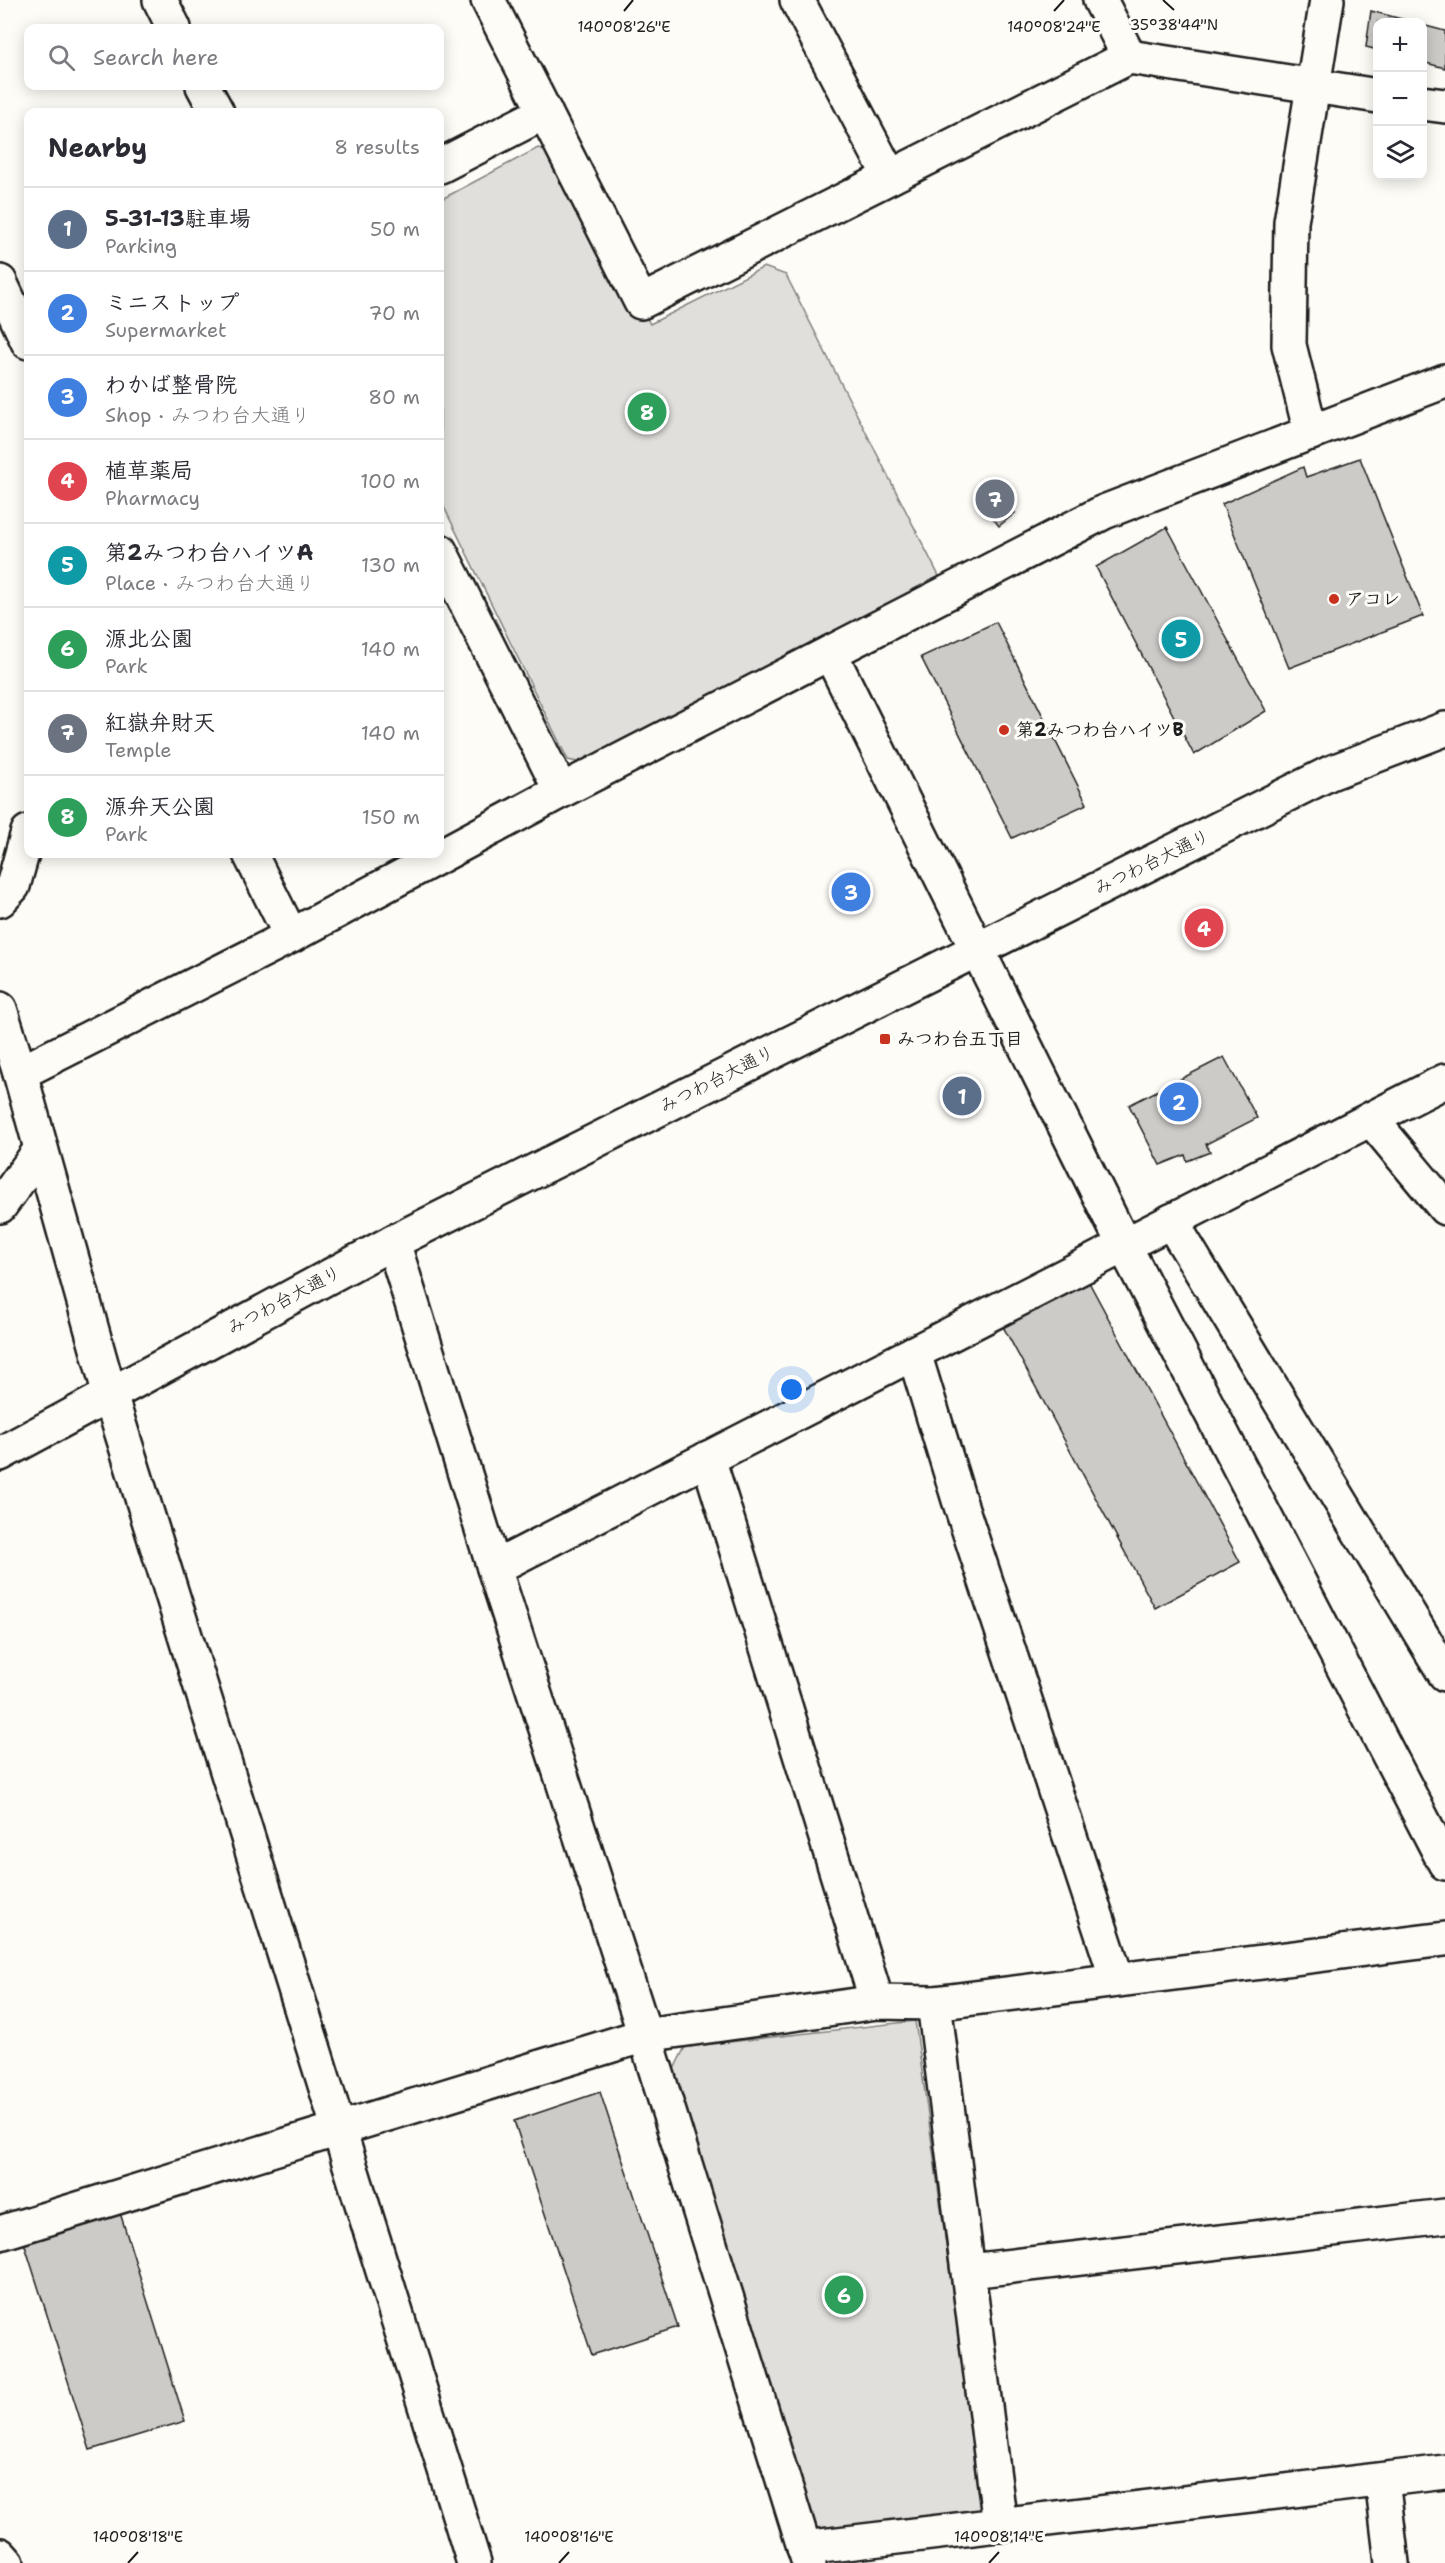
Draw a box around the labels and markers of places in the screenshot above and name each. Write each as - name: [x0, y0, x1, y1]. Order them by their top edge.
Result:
- pin: 8: [628, 390, 666, 434]
- pin: 7: [976, 476, 1014, 522]
- place label: アコレ: [1346, 587, 1400, 611]
- marker: アコレ: [1327, 592, 1341, 606]
- pin: 5: [1162, 616, 1200, 662]
- place label: 第2みつわ台ハイツB: [1016, 718, 1184, 742]
- marker: 第2みつわ台ハイツB: [997, 723, 1011, 737]
- pin: 3: [832, 870, 870, 914]
- pin: 4: [1184, 906, 1224, 950]
- place label: みつわ台五丁目: [897, 1027, 1023, 1051]
- marker: みつわ台五丁目: [878, 1032, 892, 1046]
- pin: 1: [942, 1074, 982, 1118]
- pin: 2: [1160, 1080, 1198, 1124]
- pin: 6: [824, 2272, 864, 2318]

